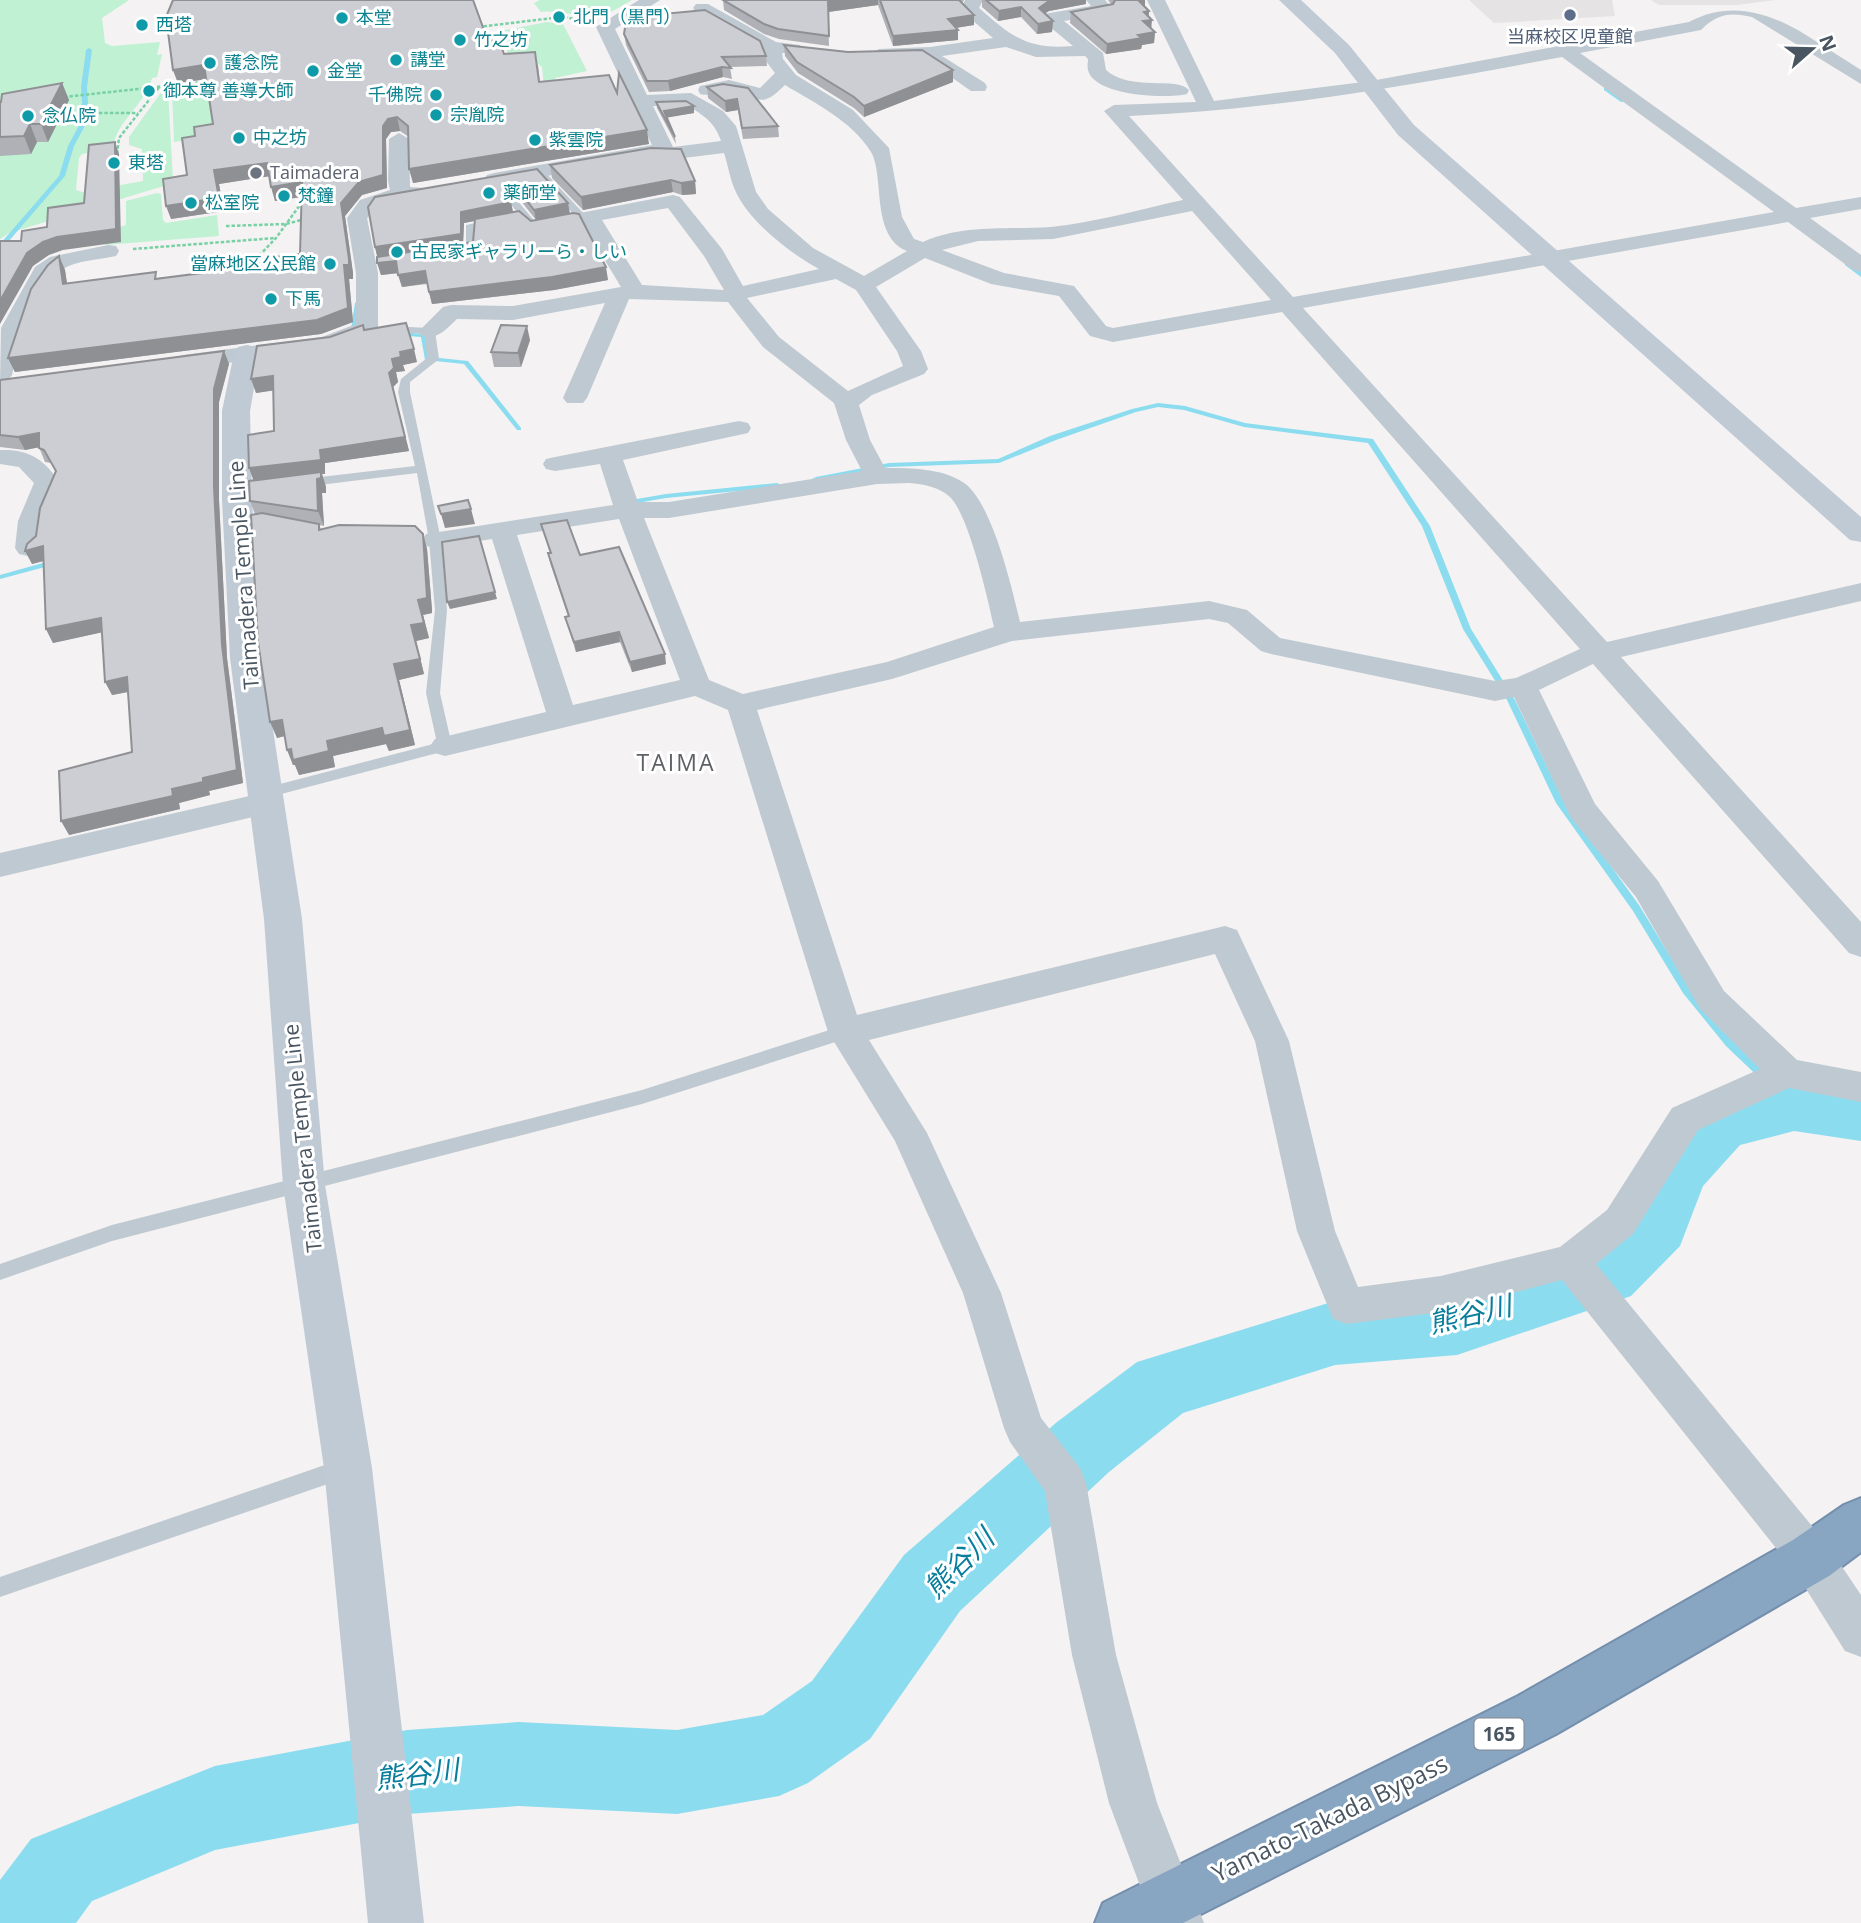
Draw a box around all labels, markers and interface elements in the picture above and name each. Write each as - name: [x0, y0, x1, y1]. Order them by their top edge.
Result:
- place label: 北門（黒門）: [573, 4, 681, 28]
- place label: 本堂: [356, 5, 392, 29]
- marker: 当麻校区児童館: [1562, 7, 1578, 23]
- marker: 北門（黒門）: [551, 9, 567, 25]
- marker: 本堂: [334, 10, 350, 26]
- place label: 西塔: [156, 12, 192, 36]
- north arrow: [1777, 14, 1847, 84]
- marker: 西塔: [134, 17, 150, 33]
- place label: 当麻校区児童館: [1507, 24, 1633, 48]
- place label: 竹之坊: [474, 27, 528, 51]
- text: N: [1813, 31, 1843, 55]
- marker: 竹之坊: [452, 32, 468, 48]
- place label: 講堂: [410, 47, 446, 71]
- place label: 護念院: [224, 50, 278, 74]
- marker: 講堂: [388, 52, 404, 68]
- marker: 護念院: [202, 55, 218, 71]
- place label: 金堂: [327, 58, 363, 82]
- marker: 金堂: [305, 63, 321, 79]
- place label: 御本尊 善導大師: [163, 78, 294, 102]
- place label: 千佛院: [368, 82, 422, 106]
- marker: 御本尊 善導大師: [141, 83, 157, 99]
- marker: 千佛院: [428, 87, 444, 103]
- place label: 宗胤院: [450, 102, 504, 126]
- place label: 念仏院: [42, 103, 96, 127]
- marker: 宗胤院: [428, 107, 444, 123]
- marker: 念仏院: [20, 108, 36, 124]
- place label: 中之坊: [253, 125, 307, 149]
- place label: 紫雲院: [549, 127, 603, 151]
- marker: 中之坊: [231, 130, 247, 146]
- marker: 紫雲院: [527, 132, 543, 148]
- place label: 東塔: [128, 150, 164, 174]
- marker: 東塔: [106, 155, 122, 171]
- place label: Taimadera: [270, 160, 360, 184]
- marker: Taimadera: [248, 165, 264, 181]
- place label: 薬師堂: [503, 180, 557, 204]
- place label: 梵鐘: [298, 183, 334, 207]
- marker: 薬師堂: [481, 185, 497, 201]
- marker: 梵鐘: [276, 188, 292, 204]
- place label: 松室院: [205, 190, 259, 214]
- marker: 松室院: [183, 195, 199, 211]
- place label: 古民家ギャラリーら・しい: [411, 239, 627, 263]
- marker: 古民家ギャラリーら・しい: [389, 244, 405, 260]
- place label: 當麻地区公民館: [190, 251, 316, 275]
- marker: 當麻地区公民館: [322, 256, 338, 272]
- place label: 下馬: [285, 286, 321, 310]
- marker: 下馬: [263, 291, 279, 307]
- street label: Taimadera Temple Line: [221, 460, 265, 690]
- district label: TAIMA: [637, 746, 715, 778]
- street label: Taimadera Temple Line: [276, 1023, 328, 1254]
- water label: 熊谷川: [1425, 1284, 1518, 1341]
- water label: 熊谷川: [915, 1517, 1004, 1605]
- road number: 165: [1474, 1718, 1524, 1750]
- street label: Yamato-Takada Bypass: [1206, 1746, 1453, 1889]
- water label: 熊谷川: [373, 1749, 464, 1797]

